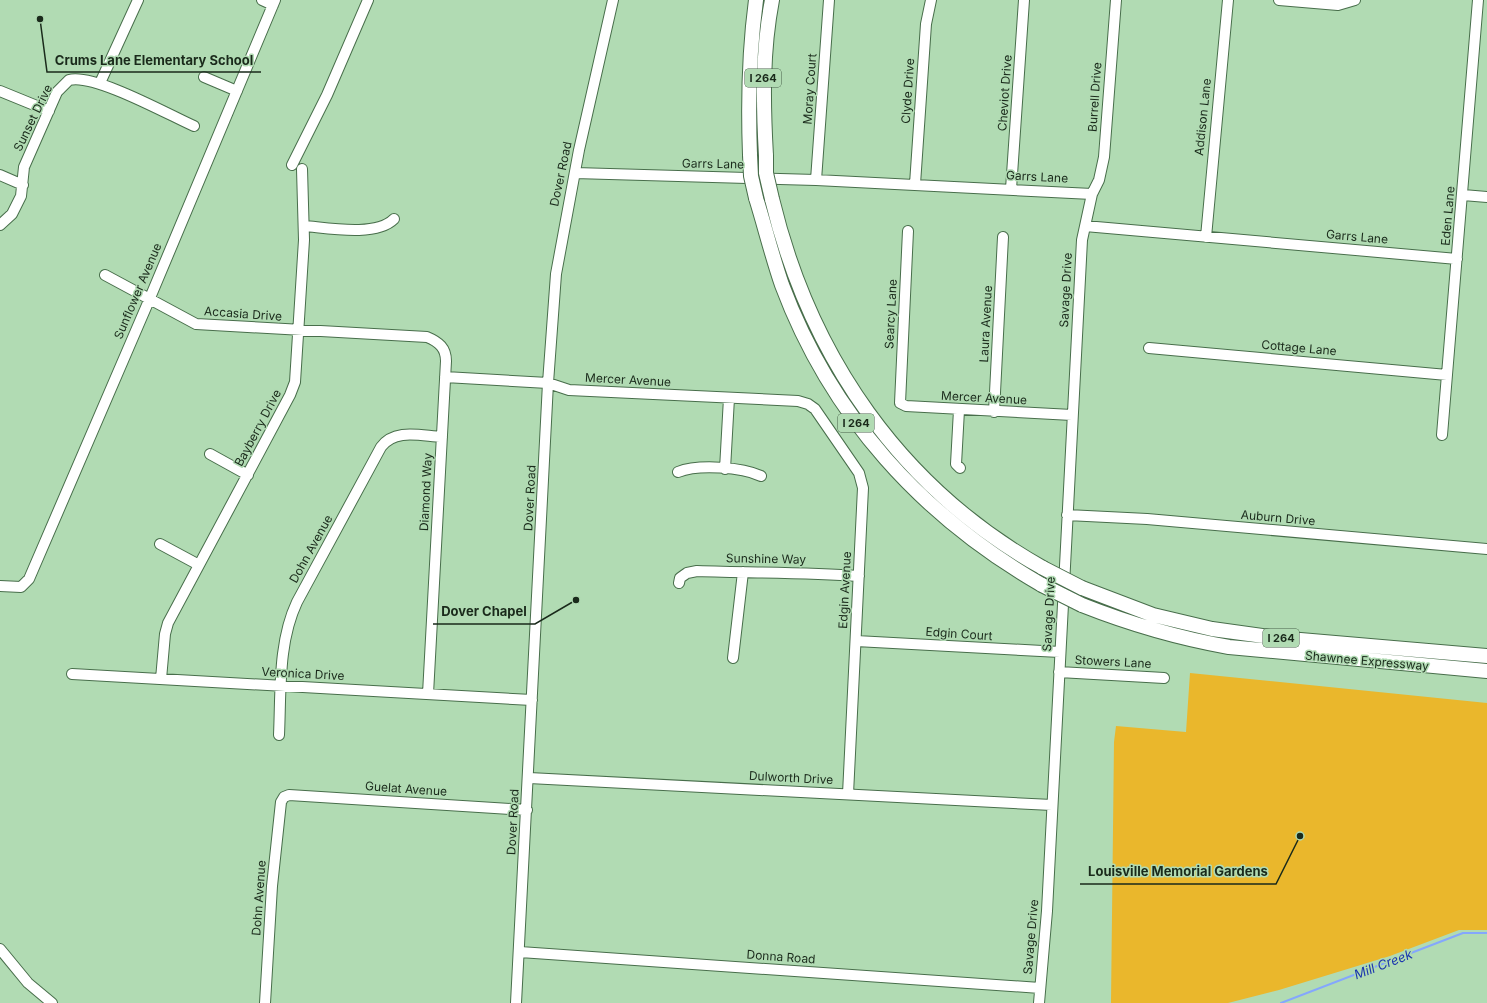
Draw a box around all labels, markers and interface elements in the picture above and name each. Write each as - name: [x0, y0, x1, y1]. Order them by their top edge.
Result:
- callout: Crums Lane Elementary School: [47, 47, 261, 72]
- text: Crums Lane Elementary School: [55, 52, 253, 68]
- street label: Moray Court: [800, 53, 819, 125]
- street label: Cheviot Drive: [994, 54, 1015, 132]
- street label: Clyde Drive: [898, 58, 917, 124]
- street label: Burrell Drive: [1085, 62, 1104, 132]
- road number: I 264: [745, 69, 781, 87]
- street label: Addison Lane: [1191, 78, 1214, 156]
- street label: Sunset Drive: [10, 82, 55, 154]
- street label: Dover Road: [546, 140, 575, 208]
- street label: Garrs Lane: [682, 155, 744, 172]
- street label: Garrs Lane: [1006, 167, 1068, 186]
- street label: Eden Lane: [1437, 186, 1458, 246]
- street label: Garrs Lane: [1325, 226, 1389, 247]
- street label: Sunflower Avenue: [111, 241, 165, 341]
- street label: Savage Drive: [1056, 252, 1075, 328]
- street label: Searcy Lane: [881, 279, 900, 349]
- street label: Laura Avenue: [976, 285, 995, 363]
- street label: Accasia Drive: [204, 303, 282, 324]
- street label: Cottage Lane: [1261, 337, 1337, 358]
- street label: Mercer Avenue: [585, 370, 671, 389]
- street label: Bayberry Drive: [231, 387, 284, 469]
- street label: Mercer Avenue: [941, 388, 1027, 407]
- road number: I 264: [838, 414, 874, 432]
- street label: Diamond Way: [416, 452, 435, 531]
- street label: Dover Road: [520, 465, 539, 531]
- street label: Auburn Drive: [1240, 507, 1316, 528]
- street label: Dohn Avenue: [286, 512, 335, 585]
- street label: Sunshine Way: [726, 550, 806, 567]
- street label: Edgin Avenue: [835, 551, 854, 629]
- street label: Savage Drive: [1039, 576, 1058, 652]
- callout: Dover Chapel: [433, 599, 535, 624]
- text: Dover Chapel: [441, 603, 527, 619]
- street label: Edgin Court: [925, 624, 993, 643]
- road number: I 264: [1263, 629, 1299, 647]
- street label: Shawnee Expressway: [1305, 648, 1430, 673]
- street label: Stowers Lane: [1074, 652, 1152, 671]
- street label: Veronica Drive: [261, 664, 345, 683]
- street label: Dulworth Drive: [749, 768, 834, 787]
- street label: Guelat Avenue: [365, 778, 448, 799]
- street label: Dover Road: [503, 789, 522, 855]
- callout: Louisville Memorial Gardens: [1080, 859, 1276, 884]
- street label: Dohn Avenue: [248, 860, 269, 936]
- text: Louisville Memorial Gardens: [1088, 863, 1268, 879]
- street label: Savage Drive: [1020, 899, 1041, 975]
- water label: Mill Creek: [1352, 945, 1415, 982]
- street label: Donna Road: [746, 947, 816, 966]

